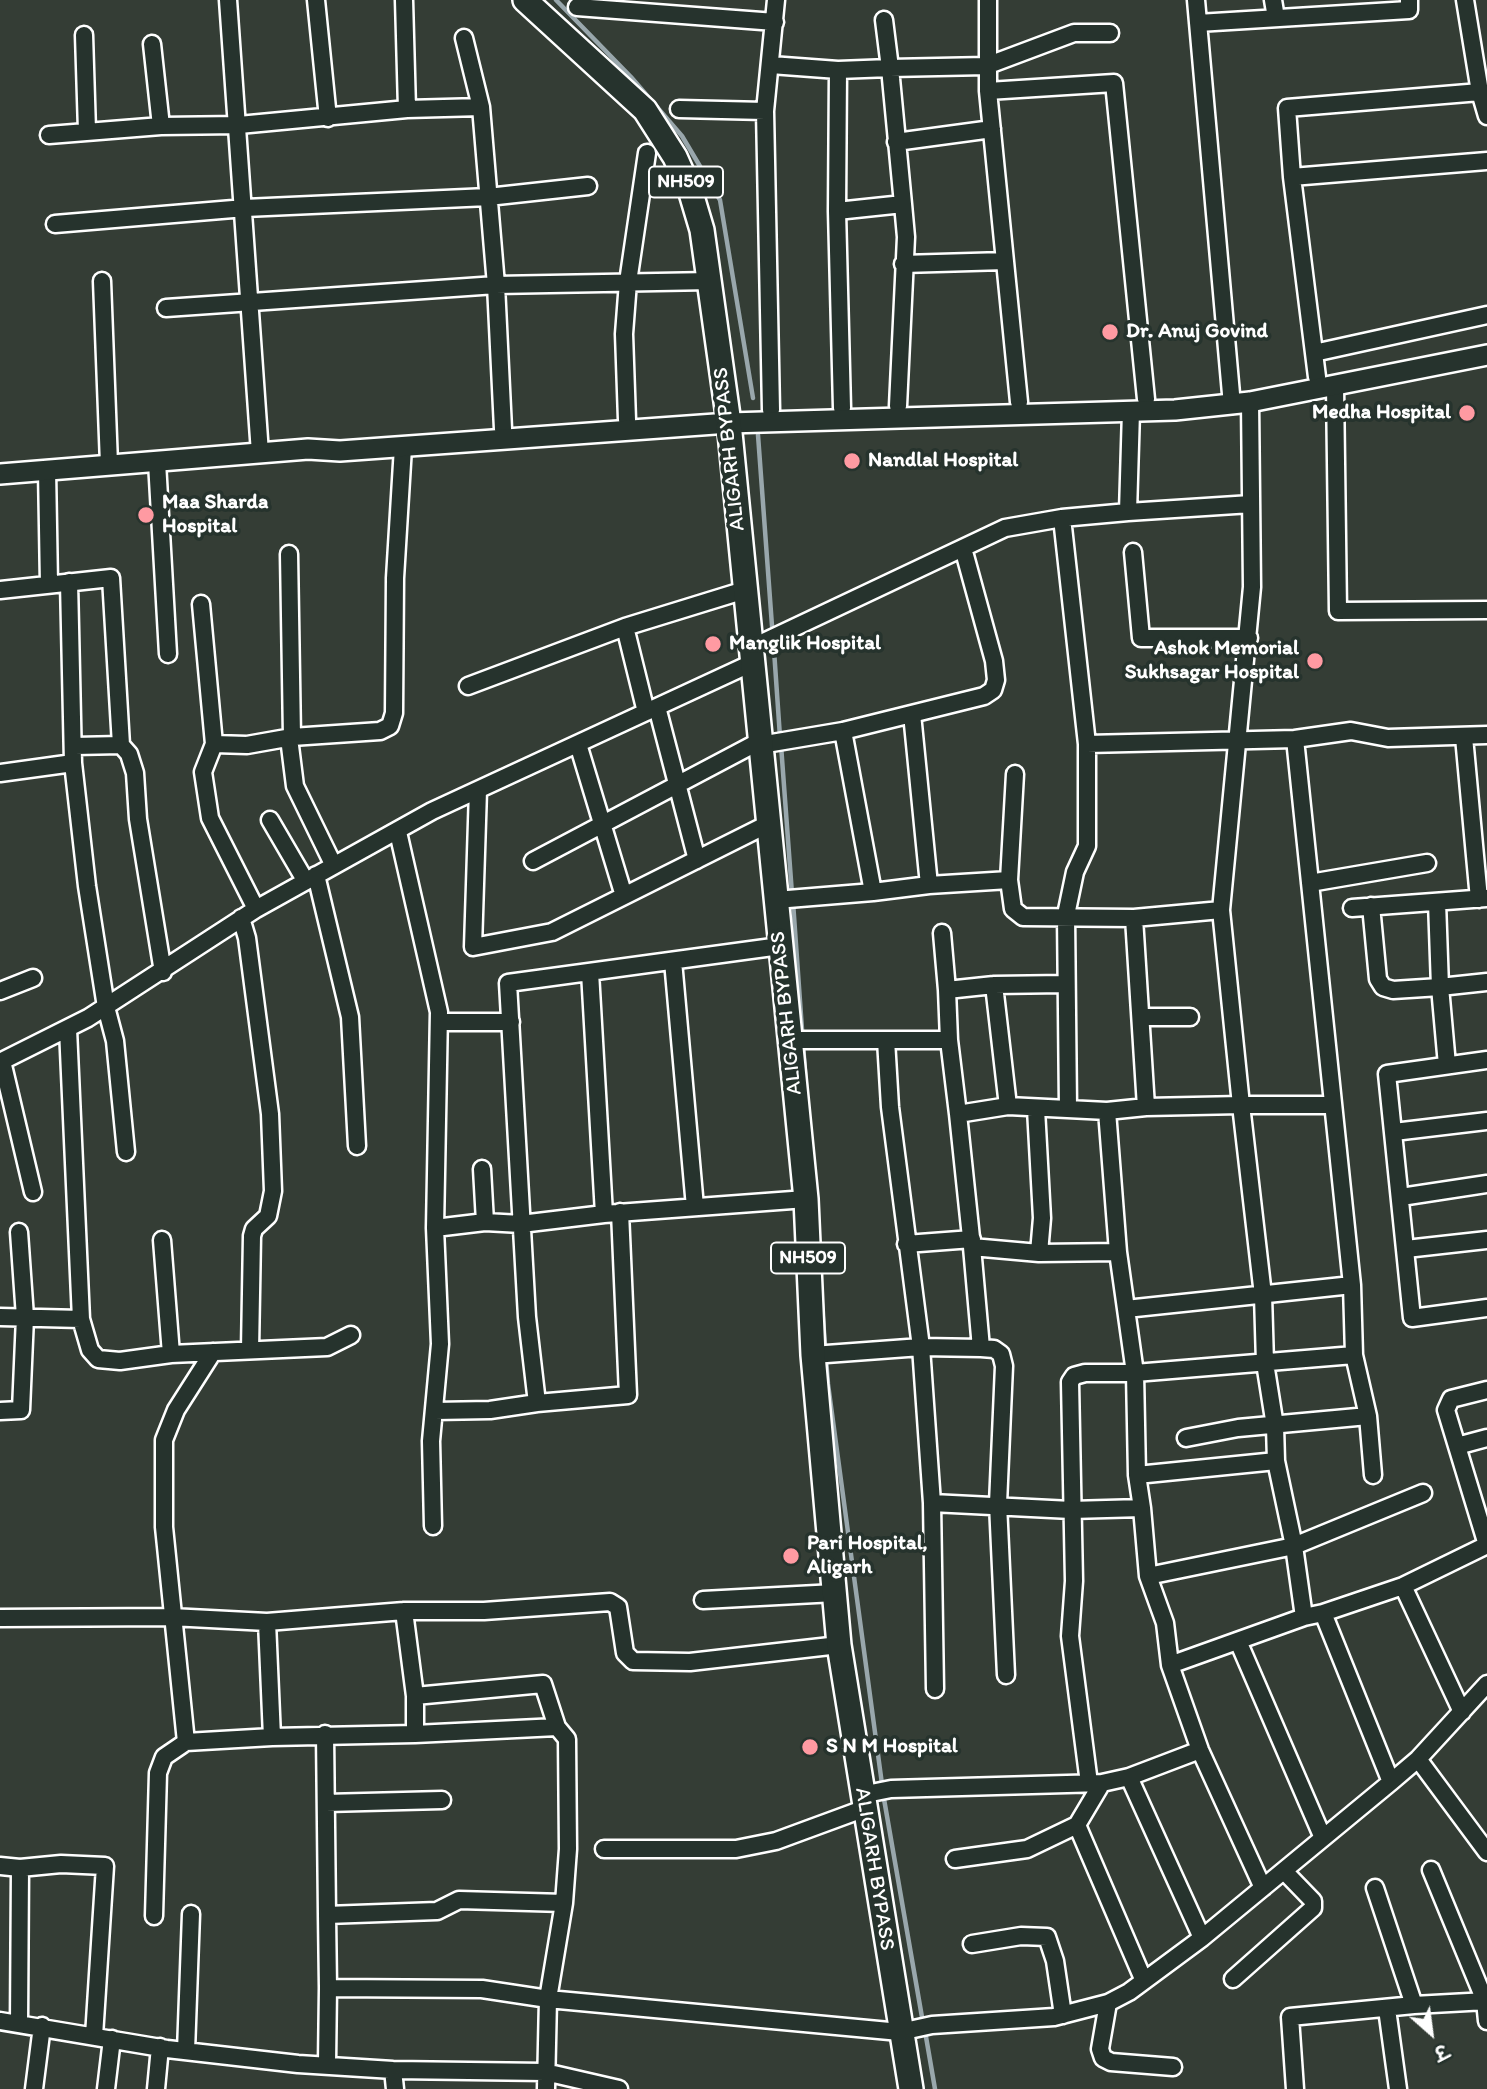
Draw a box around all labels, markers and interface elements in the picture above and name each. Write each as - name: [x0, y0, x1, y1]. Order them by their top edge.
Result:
- road number: NH509: [649, 166, 723, 198]
- place label: Dr. Anuj Govind: [1126, 319, 1268, 345]
- marker: Dr. Anuj Govind: [1100, 322, 1120, 342]
- street label: ALIGARH BYPASS: [709, 366, 751, 532]
- place label: Medha Hospital: [1312, 400, 1451, 426]
- marker: Medha Hospital: [1457, 403, 1477, 423]
- place label: Nandlal Hospital: [868, 448, 1018, 474]
- marker: Nandlal Hospital: [842, 451, 862, 471]
- place label: Maa Sharda Hospital: [162, 490, 268, 540]
- marker: Maa Sharda Hospital: [136, 505, 156, 525]
- place label: Manglik Hospital: [729, 631, 881, 657]
- marker: Manglik Hospital: [703, 634, 723, 654]
- place label: Ashok Memorial Sukhsagar Hospital: [1125, 636, 1299, 686]
- marker: Ashok Memorial Sukhsagar Hospital: [1305, 651, 1325, 671]
- street label: ALIGARH BYPASS: [766, 930, 808, 1096]
- road number: NH509: [771, 1242, 845, 1274]
- place label: Pari Hospital, Aligarh: [807, 1531, 928, 1581]
- marker: Pari Hospital, Aligarh: [781, 1546, 801, 1566]
- place label: S N M Hospital: [826, 1734, 958, 1760]
- marker: S N M Hospital: [800, 1737, 820, 1757]
- street label: ALIGARH BYPASS: [849, 1786, 899, 1952]
- north arrow: [1396, 1998, 1466, 2068]
- text: उ: [1430, 2039, 1452, 2065]

